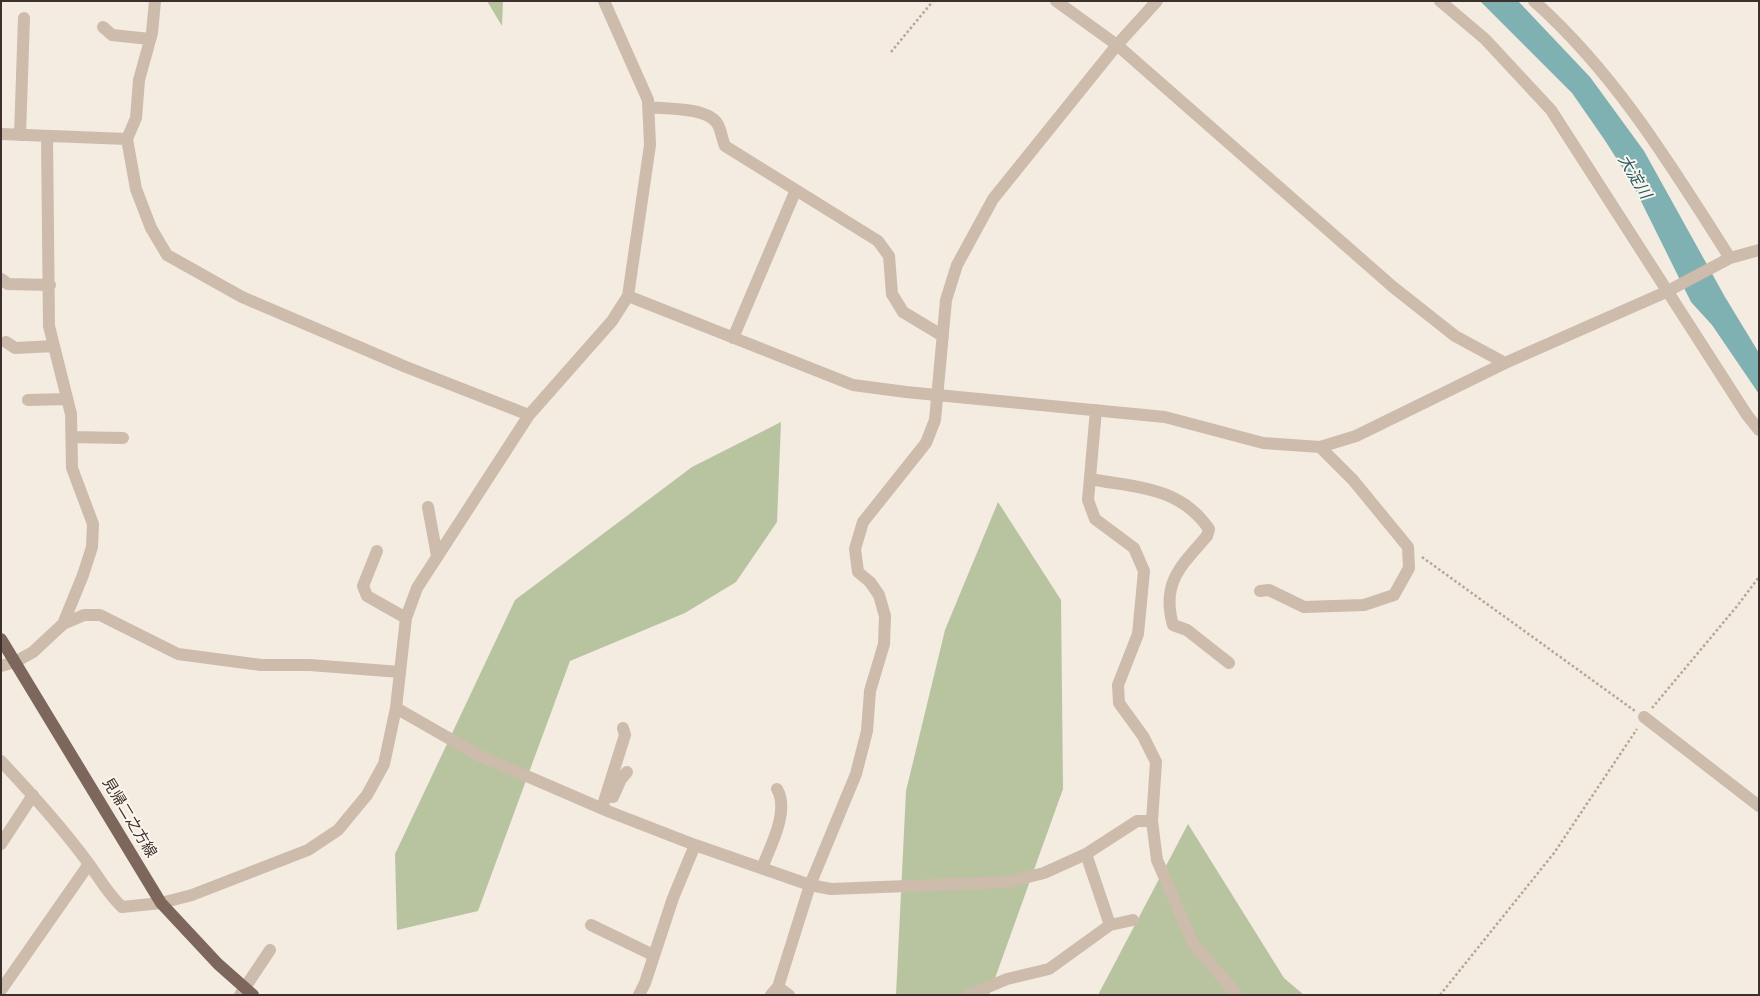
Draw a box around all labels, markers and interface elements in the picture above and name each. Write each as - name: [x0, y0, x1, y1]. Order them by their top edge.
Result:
- water label: 大淀川: [1613, 151, 1655, 203]
- street label: 見帰二之方線: [98, 775, 160, 861]

